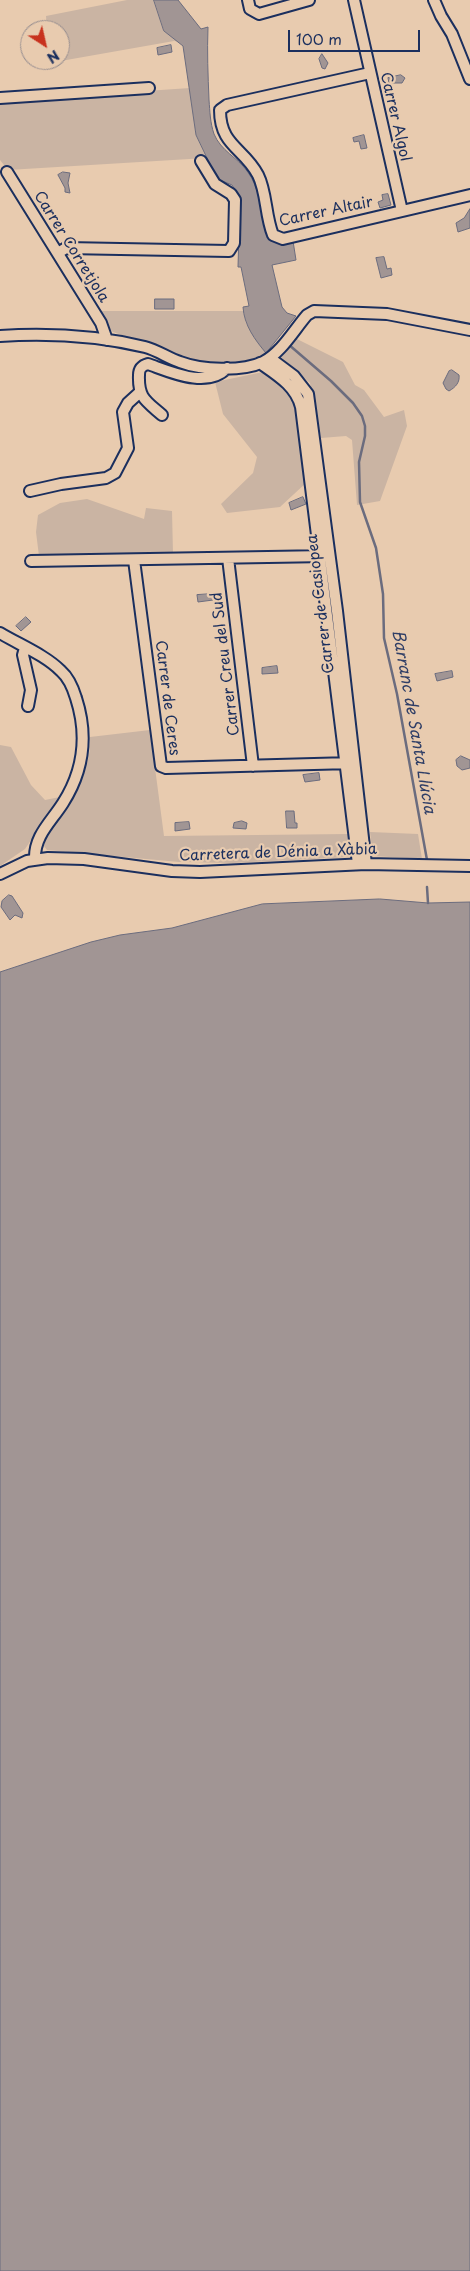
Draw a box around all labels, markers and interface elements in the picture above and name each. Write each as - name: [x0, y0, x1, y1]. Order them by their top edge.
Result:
- north arrow: [20, 20, 70, 70]
- scale bar: [290, 20, 422, 52]
- text: 100 m: [296, 27, 342, 50]
- text: N: [43, 45, 64, 69]
- street label: Carrer Algol: [376, 71, 414, 163]
- street label: Carrer Corretjola: [30, 188, 112, 306]
- street label: Carrer Altair: [278, 193, 374, 231]
- street label: Carrer de Casiopea: [304, 533, 338, 675]
- street label: Carrer Creu del Sud: [208, 591, 244, 737]
- water label: Barranc de Santa Llúcia: [387, 628, 439, 816]
- street label: Carrer de Ceres: [151, 639, 183, 757]
- street label: Carretera de Dénia a Xàbia: [179, 841, 377, 865]

